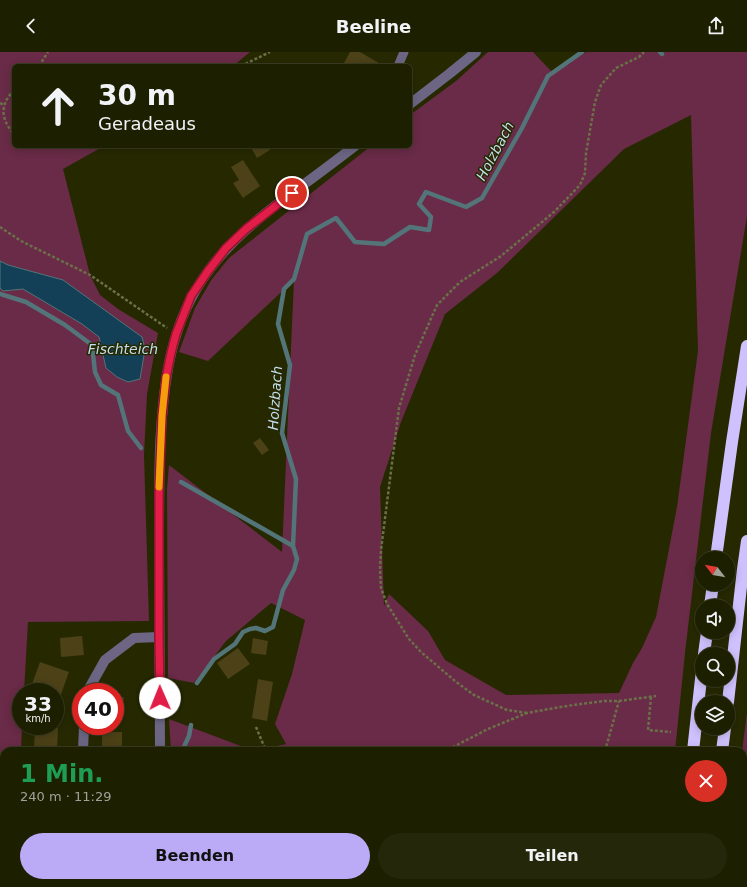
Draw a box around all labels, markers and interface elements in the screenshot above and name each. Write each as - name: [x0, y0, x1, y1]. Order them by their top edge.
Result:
- icon: back: [20, 15, 42, 37]
- icon: share: [705, 15, 727, 37]
- text: Beeline: [336, 16, 411, 37]
- text: 30 m: [98, 79, 176, 112]
- icon: ahead: [32, 80, 84, 132]
- text: Geradeaus: [98, 113, 196, 134]
- water label: Holzbach: [473, 119, 517, 183]
- pin: [275, 176, 309, 210]
- icon: arrive: [281, 182, 303, 204]
- water label: Fischteich: [88, 341, 158, 357]
- water label: Holzbach: [265, 365, 285, 431]
- north arrow: [695, 551, 735, 591]
- map controls: [695, 551, 735, 735]
- button: sound: [695, 599, 735, 639]
- button: search: [695, 647, 735, 687]
- position arrow: [139, 677, 181, 719]
- speed limit sign: 40: [72, 683, 124, 735]
- text: 33: [24, 692, 52, 716]
- button: layers: [695, 695, 735, 735]
- text: km/h: [25, 713, 51, 724]
- text: 1 Min.: [20, 760, 103, 788]
- button: close: [685, 760, 727, 802]
- text: 240 m · 11:29: [20, 789, 111, 804]
- button: Beenden: [20, 833, 370, 879]
- button: Teilen: [378, 833, 727, 879]

